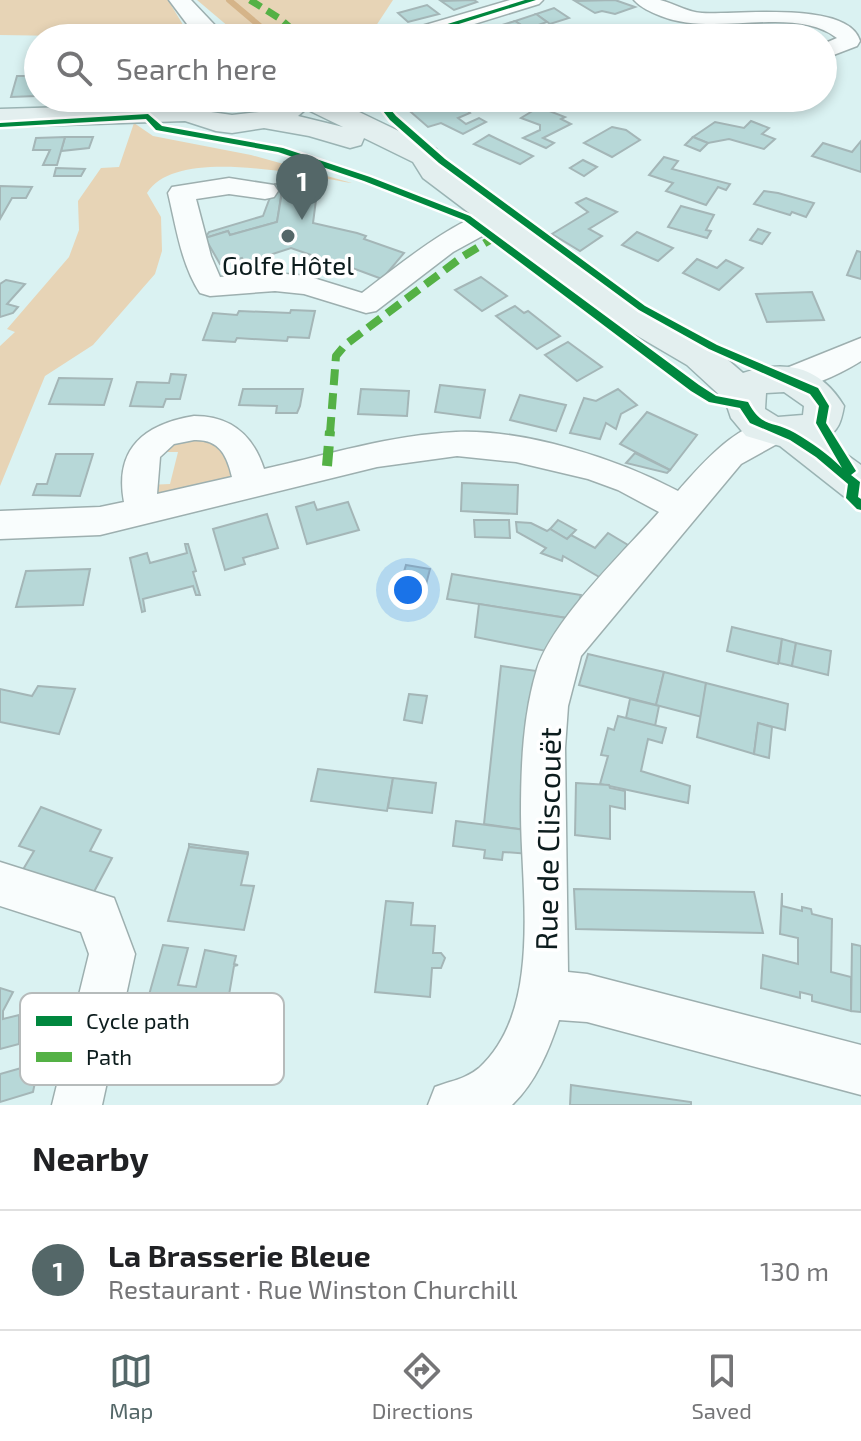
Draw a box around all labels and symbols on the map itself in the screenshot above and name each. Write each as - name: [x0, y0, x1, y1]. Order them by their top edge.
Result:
- pin: 1: [276, 154, 328, 220]
- marker: Golfe Hôtel: [279, 227, 297, 245]
- place label: Golfe Hôtel: [222, 249, 354, 280]
- your location: [388, 570, 428, 610]
- street label: Rue de Cliscouët: [527, 727, 567, 951]
- legend: [20, 993, 284, 1085]
- text: Cycle path: [86, 1007, 190, 1033]
- text: Path: [86, 1043, 132, 1069]

